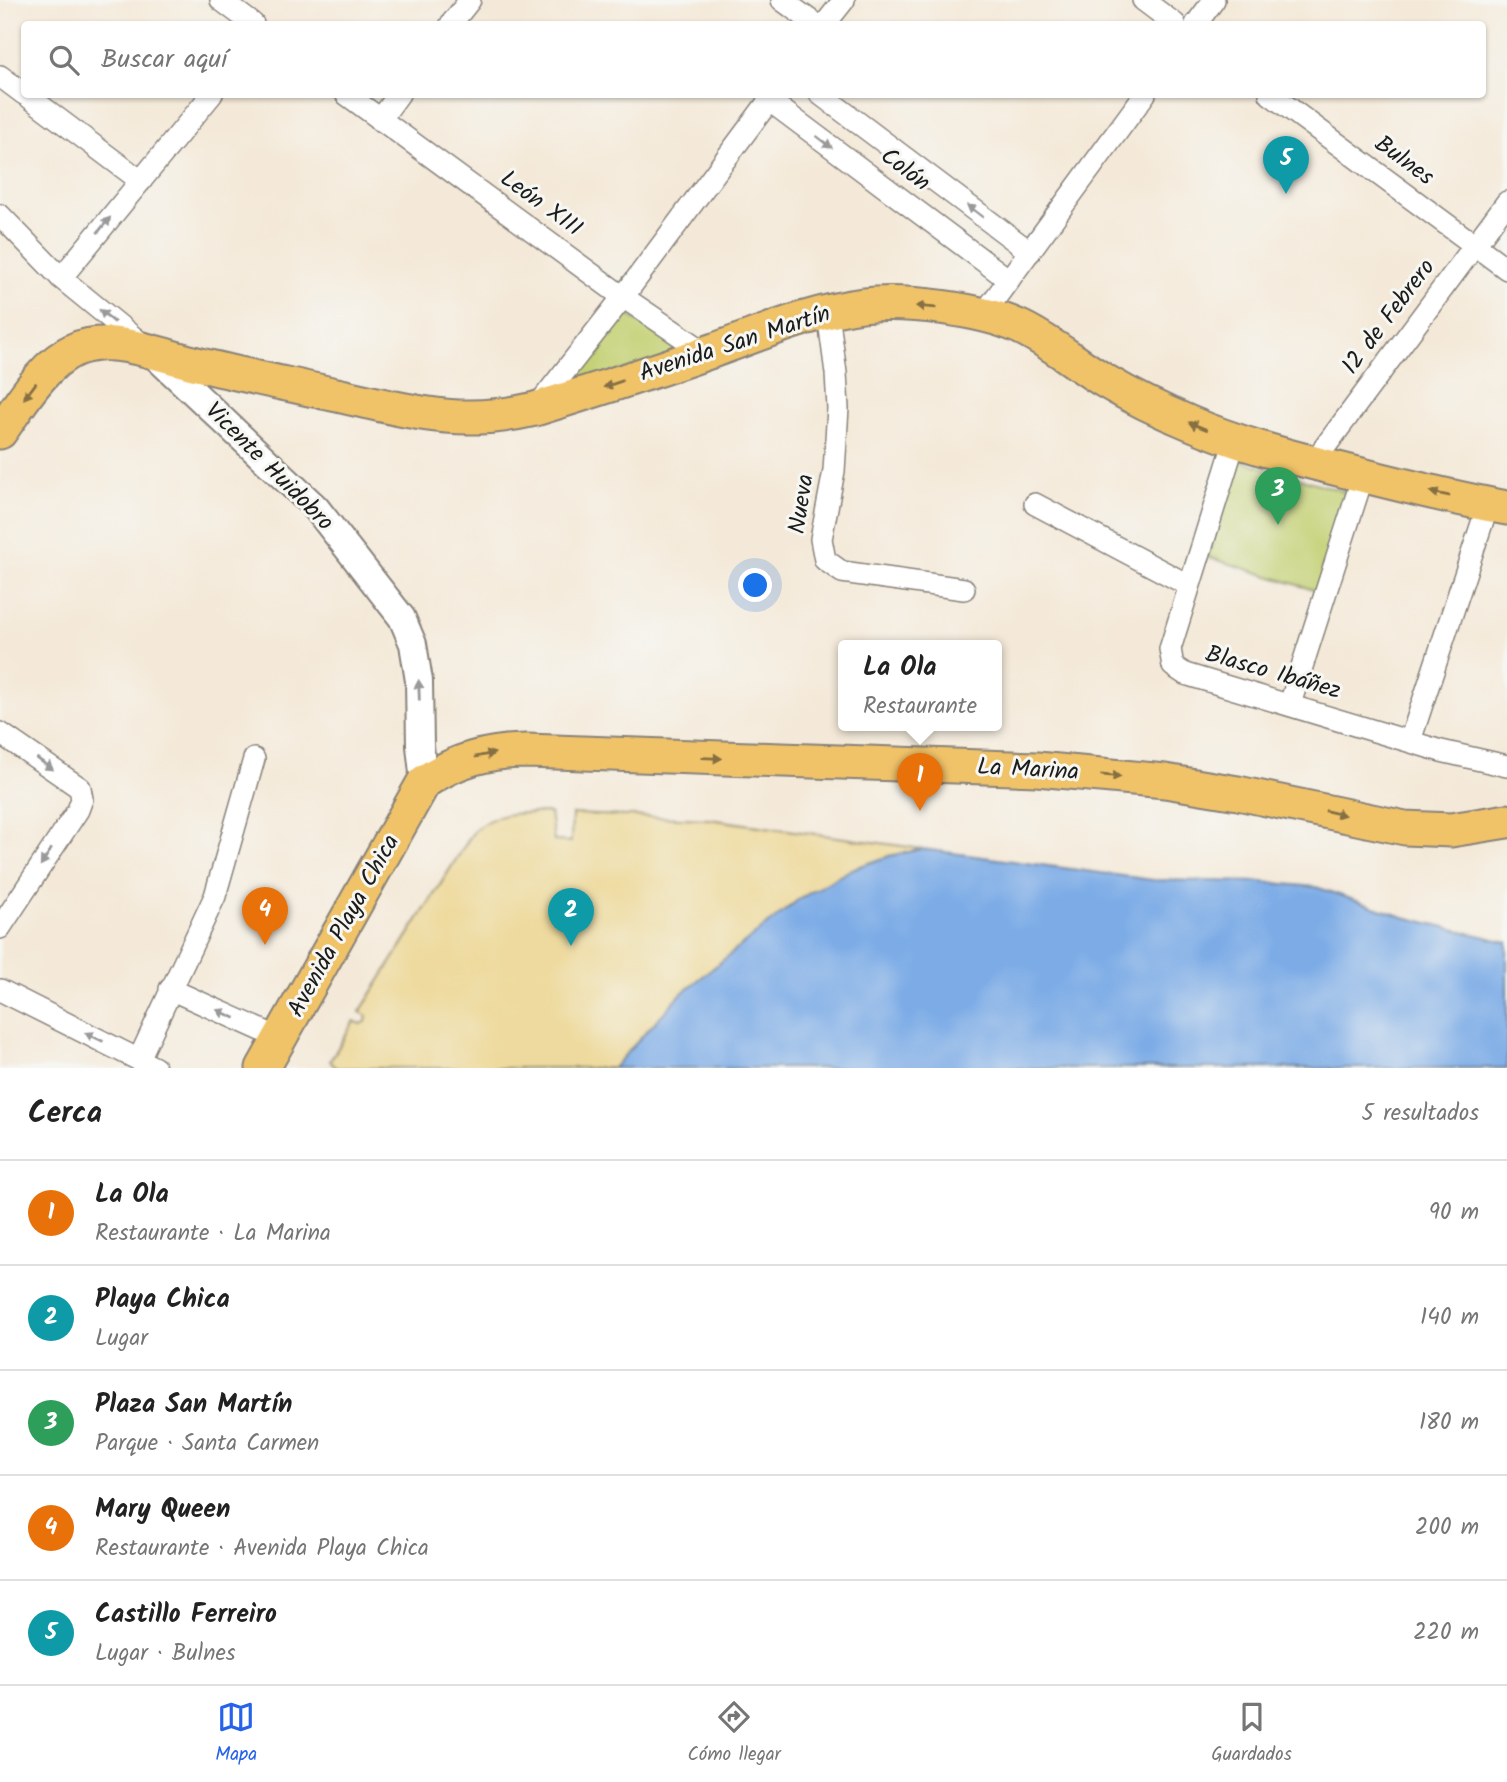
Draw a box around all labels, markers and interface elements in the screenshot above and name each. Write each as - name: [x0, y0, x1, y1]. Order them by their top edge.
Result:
- search box: [21, 21, 1486, 98]
- text: Buscar aquí: [101, 39, 227, 81]
- icon: search: [45, 41, 83, 79]
- street label: Bulnes: [1366, 126, 1442, 196]
- one-way arrow: [815, 134, 833, 149]
- pin: 5: [1263, 136, 1309, 194]
- street label: Colón: [871, 138, 939, 202]
- street label: León XIII: [491, 160, 591, 248]
- one-way arrow: [966, 205, 984, 219]
- one-way arrow: [96, 217, 111, 234]
- street label: 12 de Febrero: [1332, 250, 1446, 383]
- street label: Avenida San Martín: [634, 295, 836, 393]
- one-way arrow: [915, 301, 937, 312]
- one-way arrow: [98, 308, 116, 323]
- one-way arrow: [602, 379, 623, 390]
- one-way arrow: [23, 381, 37, 400]
- street label: Vicente Huidobro: [195, 393, 343, 541]
- one-way arrow: [1187, 421, 1208, 432]
- pin: 3: [1255, 467, 1301, 525]
- street label: Nueva: [778, 471, 826, 537]
- one-way arrow: [1429, 489, 1451, 500]
- your location: [738, 568, 772, 602]
- street label: Blasco Ibáñez: [1201, 635, 1345, 711]
- popup: [838, 640, 1002, 731]
- text: La Ola: [863, 647, 937, 689]
- one-way arrow: [413, 679, 424, 701]
- text: Restaurante: [863, 689, 977, 725]
- street label: La Marina: [976, 748, 1080, 792]
- one-way arrow: [474, 749, 496, 760]
- one-way arrow: [702, 752, 724, 763]
- pin: 1: [897, 753, 943, 811]
- one-way arrow: [35, 757, 54, 770]
- one-way arrow: [1100, 770, 1122, 781]
- one-way arrow: [1324, 807, 1346, 818]
- street label: Avenida Playa Chica: [277, 827, 411, 1025]
- one-way arrow: [40, 848, 53, 867]
- pin: 4: [242, 887, 288, 945]
- pin: 2: [548, 888, 594, 946]
- one-way arrow: [215, 1008, 236, 1019]
- one-way arrow: [84, 1031, 104, 1042]
- text: Cerca: [28, 1090, 102, 1138]
- text: 5 resultados: [1362, 1096, 1479, 1132]
- text: La Ola: [95, 1174, 169, 1216]
- text: 1: [48, 1195, 54, 1231]
- text: 90 m: [1429, 1195, 1479, 1231]
- text: Restaurante · La Marina: [95, 1216, 331, 1252]
- text: Playa Chica: [95, 1279, 230, 1321]
- text: 2: [44, 1300, 58, 1336]
- text: 140 m: [1420, 1300, 1479, 1336]
- text: Lugar: [95, 1321, 148, 1357]
- text: Plaza San Martín: [95, 1384, 292, 1426]
- text: 3: [45, 1405, 57, 1441]
- text: 180 m: [1419, 1405, 1479, 1441]
- text: Parque · Santa Carmen: [95, 1426, 319, 1462]
- text: Mary Queen: [95, 1489, 230, 1531]
- text: 4: [45, 1510, 57, 1546]
- text: 200 m: [1415, 1510, 1479, 1546]
- text: Restaurante · Avenida Playa Chica: [95, 1531, 429, 1567]
- text: Castillo Ferreiro: [95, 1594, 277, 1636]
- text: 5: [45, 1615, 57, 1651]
- text: 220 m: [1413, 1615, 1479, 1651]
- text: Lugar · Bulnes: [95, 1636, 236, 1672]
- tab: Mapa: [215, 1698, 257, 1770]
- tab: Cómo llegar: [687, 1698, 781, 1770]
- tab: Guardados: [1211, 1698, 1292, 1770]

